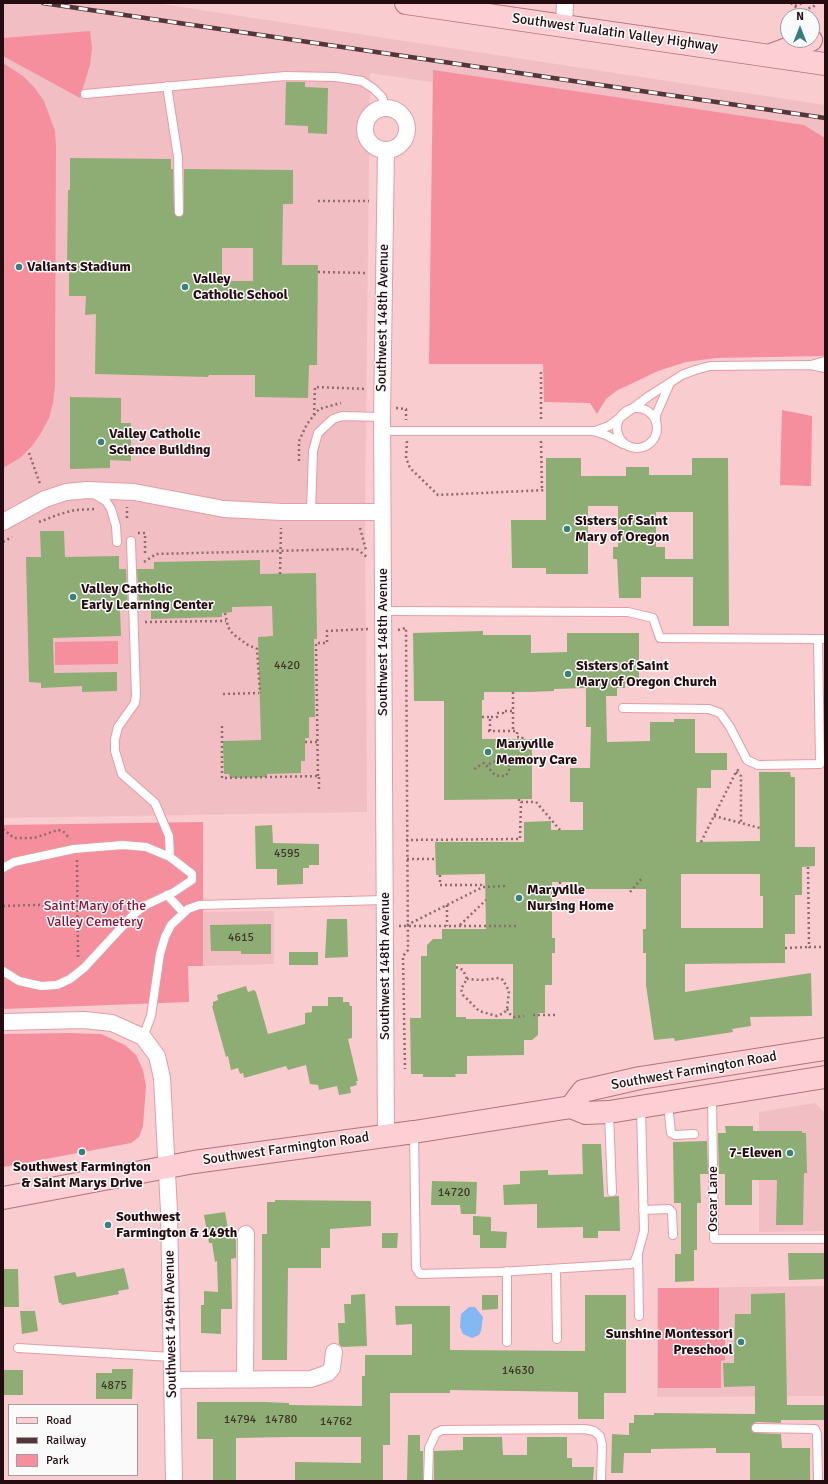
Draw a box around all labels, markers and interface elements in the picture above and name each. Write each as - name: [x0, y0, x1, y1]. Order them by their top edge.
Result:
- north arrow: [780, 8, 820, 48]
- street label: Southwest Tualatin Valley Highway: [511, 10, 719, 56]
- text: N: [796, 10, 804, 23]
- street label: Southwest 148th Avenue: [373, 244, 393, 392]
- place label: Valiants Stadium: [27, 259, 131, 275]
- marker: Valiants Stadium: [14, 262, 24, 272]
- place label: Valley Catholic School: [193, 271, 288, 304]
- marker: Valley Catholic School: [180, 282, 190, 292]
- place label: Valley Catholic Science Building: [109, 426, 211, 458]
- marker: Valley Catholic Science Building: [96, 437, 106, 447]
- place label: Sisters of Saint Mary of Oregon: [575, 513, 669, 546]
- marker: Sisters of Saint Mary of Oregon: [562, 524, 572, 534]
- street label: Southwest 148th Avenue: [375, 568, 391, 716]
- place label: Valley Catholic Early Learning Center: [81, 581, 214, 614]
- marker: Valley Catholic Early Learning Center: [68, 592, 78, 602]
- place label: Sisters of Saint Mary of Oregon Church: [576, 658, 717, 690]
- house number: 4420: [274, 659, 300, 673]
- marker: Sisters of Saint Mary of Oregon Church: [563, 669, 573, 679]
- place label: Maryville Memory Care: [496, 736, 577, 768]
- marker: Maryville Memory Care: [483, 747, 493, 757]
- house number: 4595: [274, 847, 300, 861]
- place label: Maryville Nursing Home: [527, 882, 614, 914]
- street label: Southwest 148th Avenue: [377, 892, 393, 1040]
- marker: Maryville Nursing Home: [514, 893, 524, 903]
- park label: Saint Mary of the Valley Cemetery: [44, 898, 146, 930]
- house number: 4615: [228, 931, 254, 945]
- street label: Southwest Farmington Road: [610, 1048, 778, 1094]
- street label: Southwest Farmington Road: [202, 1129, 370, 1169]
- place label: 7-Eleven: [729, 1145, 782, 1161]
- marker: Southwest Farmington & Saint Marys Drive: [77, 1147, 87, 1157]
- marker: 7-Eleven: [785, 1148, 795, 1158]
- place label: Southwest Farmington & Saint Marys Drive: [13, 1159, 151, 1192]
- street label: Oscar Lane: [705, 1166, 721, 1232]
- house number: 14720: [438, 1186, 470, 1200]
- place label: Southwest Farmington & 149th: [116, 1209, 237, 1242]
- marker: Southwest Farmington & 149th: [103, 1220, 113, 1230]
- street label: Southwest 149th Avenue: [161, 1250, 181, 1398]
- place label: Sunshine Montessori Preschool: [606, 1326, 733, 1358]
- marker: Sunshine Montessori Preschool: [736, 1337, 746, 1347]
- house number: 14630: [502, 1364, 534, 1378]
- house number: 4875: [101, 1379, 127, 1393]
- legend: [8, 1404, 138, 1476]
- text: Road: [46, 1413, 72, 1428]
- house number: 14794: [224, 1413, 256, 1427]
- house number: 14780: [265, 1413, 297, 1427]
- house number: 14762: [320, 1415, 352, 1429]
- text: Railway: [46, 1433, 86, 1448]
- text: Park: [46, 1453, 69, 1468]

